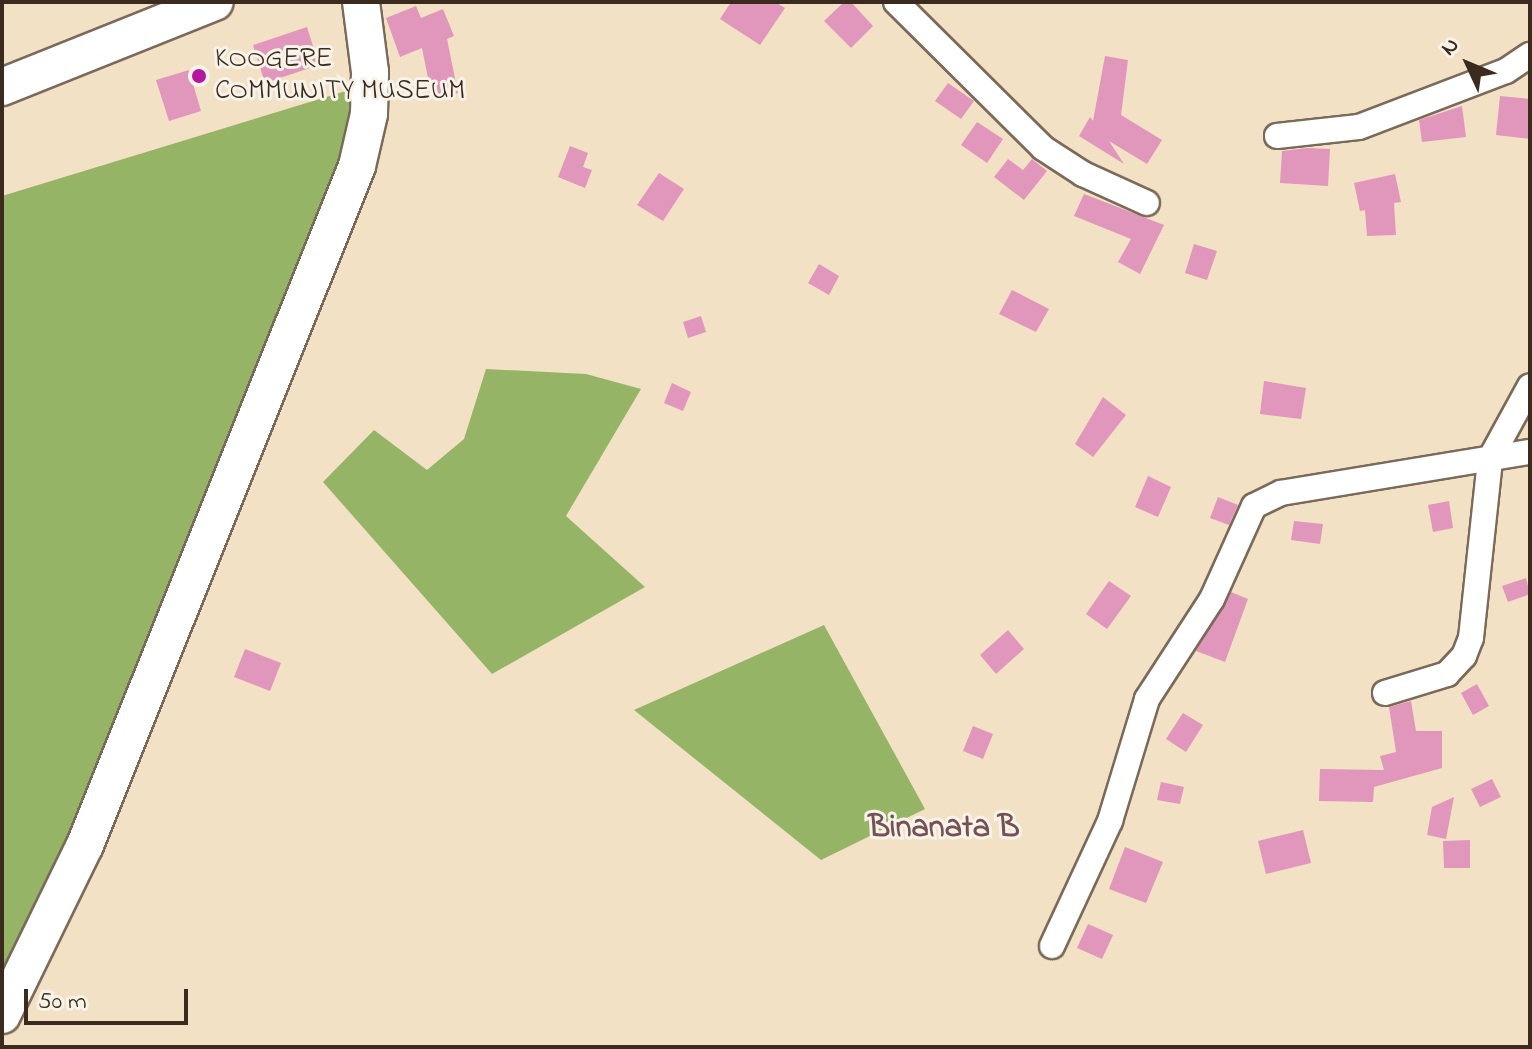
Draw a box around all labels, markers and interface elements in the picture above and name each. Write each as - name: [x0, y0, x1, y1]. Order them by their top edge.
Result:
- north arrow: [1428, 24, 1508, 104]
- text: N: [1434, 31, 1467, 64]
- place label: KOOGERE COMMUNITY MUSEUM: [215, 43, 465, 109]
- marker: KOOGERE COMMUNITY MUSEUM: [190, 67, 208, 85]
- district label: Binanata B: [869, 810, 1019, 848]
- scale bar: [28, 973, 192, 1023]
- text: 50 m: [38, 985, 87, 1020]

